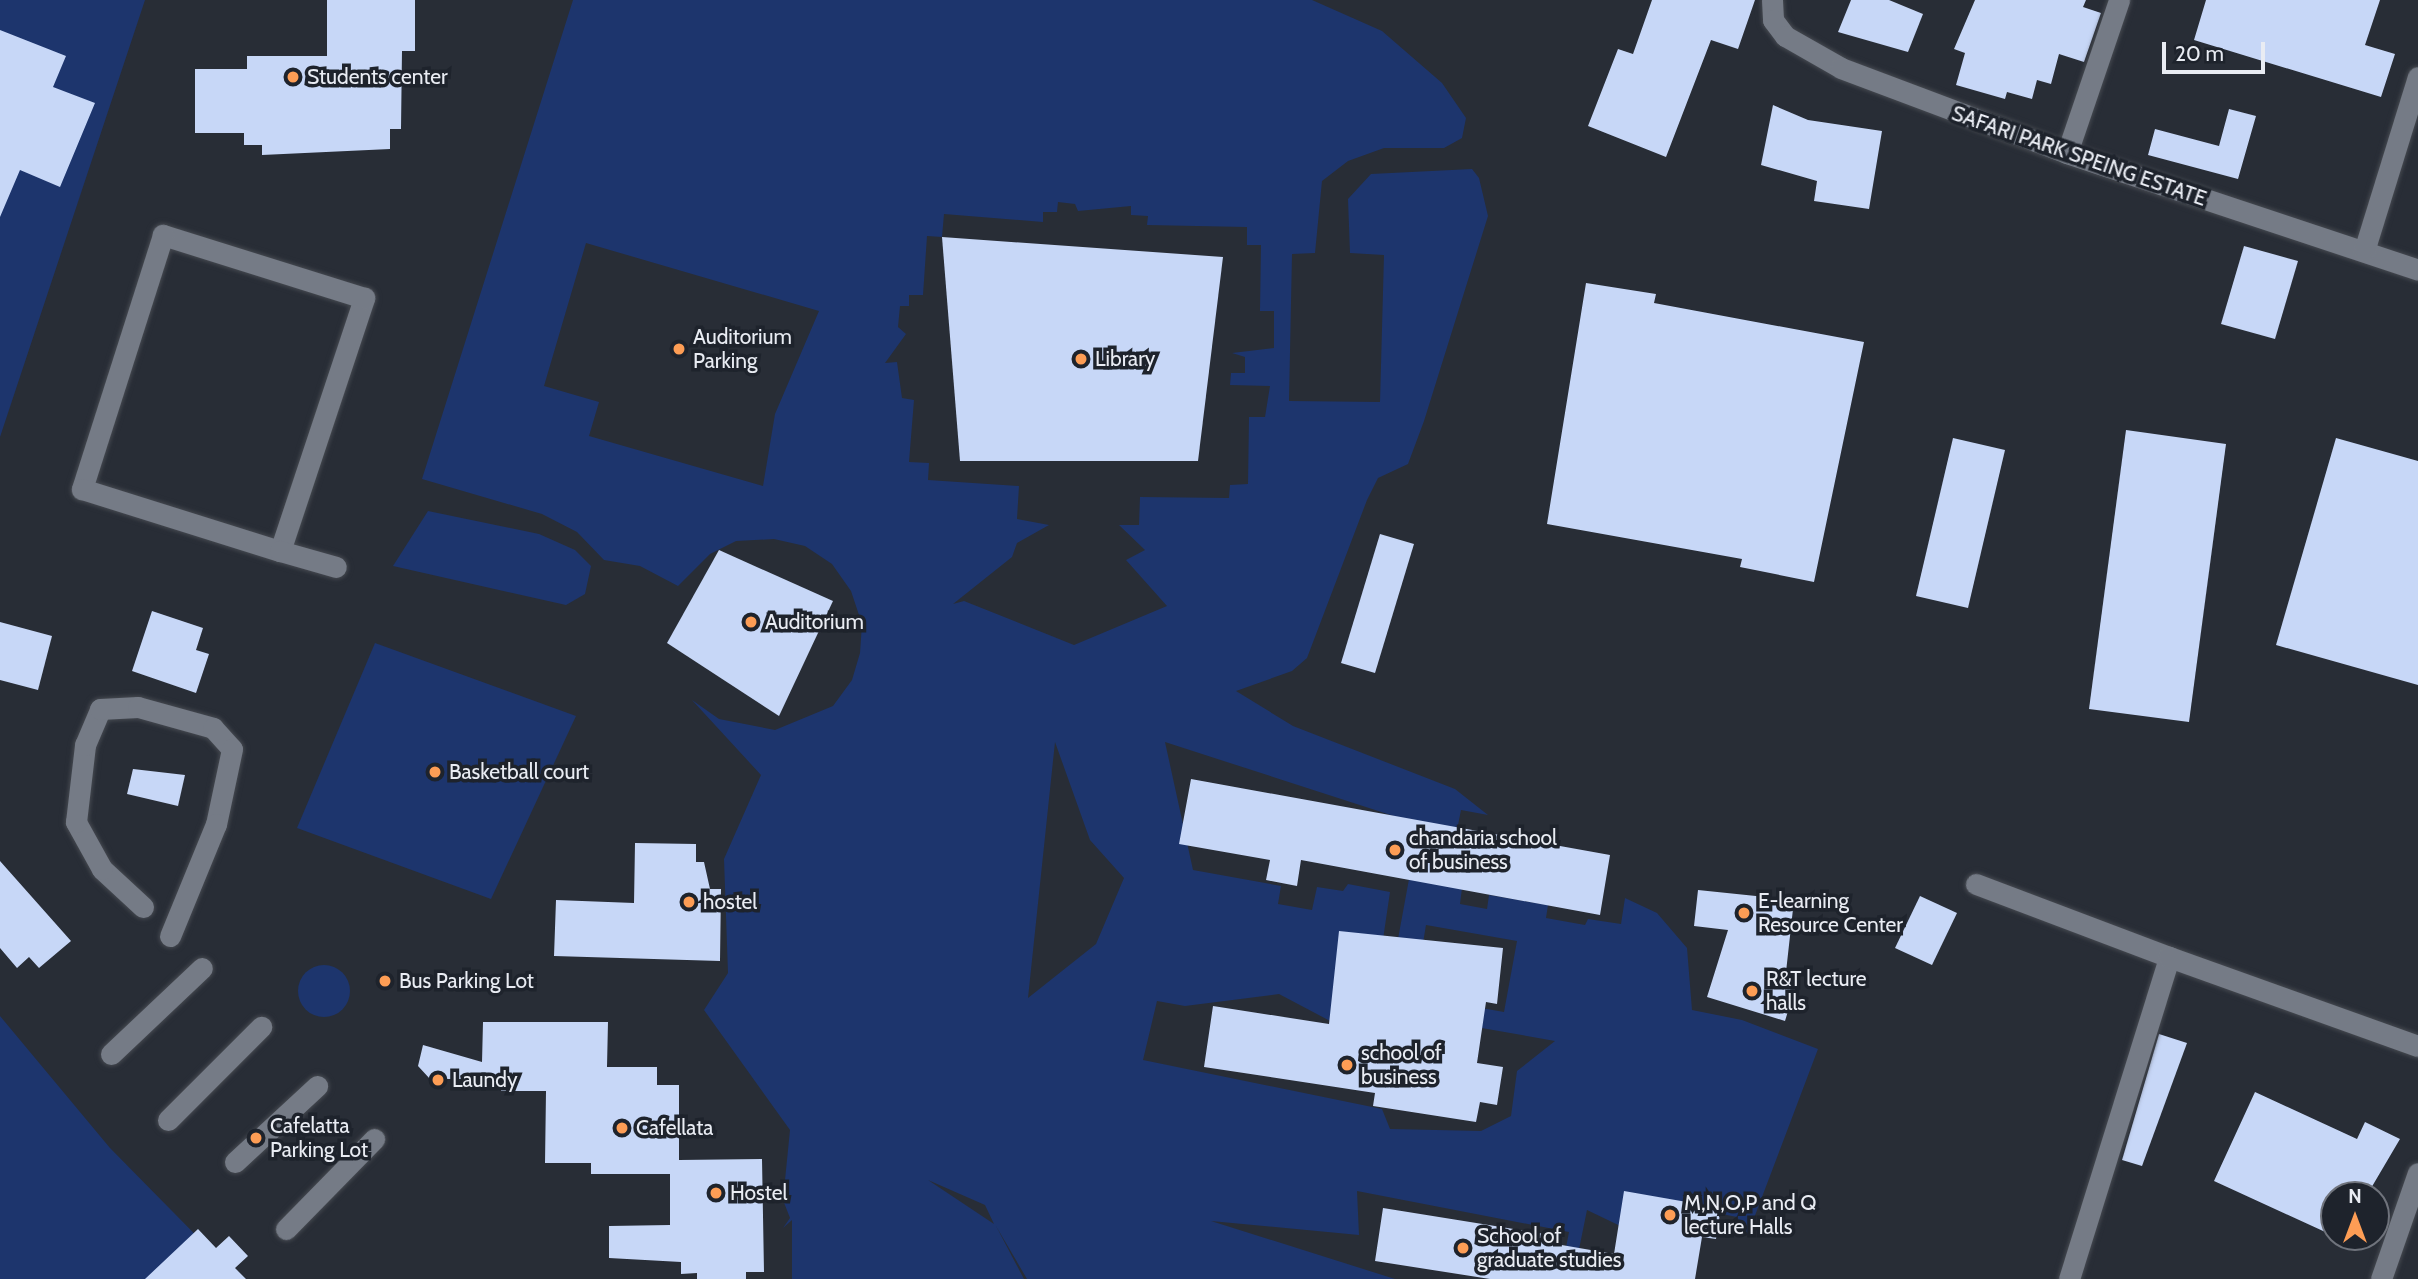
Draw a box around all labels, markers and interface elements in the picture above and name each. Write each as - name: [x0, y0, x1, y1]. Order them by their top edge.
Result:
- scale bar: [2166, 28, 2269, 72]
- text: 20 m: [2175, 41, 2224, 66]
- place label: Students center: [307, 64, 448, 90]
- marker: Students center: [285, 69, 301, 85]
- street label: SAFARI PARK SPEING ESTATE: [1948, 101, 2210, 211]
- place label: Auditorium Parking: [693, 324, 792, 374]
- marker: Auditorium Parking: [671, 341, 687, 357]
- place label: Library: [1095, 346, 1155, 372]
- marker: Library: [1073, 351, 1089, 367]
- place label: Auditorium: [765, 609, 864, 635]
- marker: Auditorium: [743, 614, 759, 630]
- place label: Basketball court: [449, 759, 589, 785]
- marker: Basketball court: [427, 764, 443, 780]
- place label: chandaria school of business: [1409, 825, 1557, 875]
- marker: chandaria school of business: [1387, 842, 1403, 858]
- place label: E-learning Resource Center: [1758, 888, 1903, 938]
- place label: hostel: [703, 889, 757, 915]
- marker: hostel: [681, 894, 697, 910]
- marker: E-learning Resource Center: [1736, 905, 1752, 921]
- place label: R&T lecture halls: [1766, 966, 1867, 1016]
- place label: Bus Parking Lot: [399, 968, 534, 994]
- marker: Bus Parking Lot: [377, 973, 393, 989]
- marker: R&T lecture halls: [1744, 983, 1760, 999]
- place label: school of business: [1361, 1040, 1442, 1090]
- marker: school of business: [1339, 1057, 1355, 1073]
- place label: Laundy: [452, 1067, 518, 1093]
- marker: Laundy: [430, 1072, 446, 1088]
- place label: Cafelatta Parking Lot: [270, 1113, 368, 1163]
- place label: Cafellata: [636, 1115, 713, 1141]
- marker: Cafellata: [614, 1120, 630, 1136]
- marker: Cafelatta Parking Lot: [248, 1130, 264, 1146]
- place label: Hostel: [730, 1180, 787, 1206]
- north arrow: [2320, 1181, 2390, 1251]
- marker: Hostel: [708, 1185, 724, 1201]
- text: N: [2348, 1185, 2362, 1208]
- place label: M,N,O,P and Q lecture Halls: [1684, 1190, 1816, 1240]
- marker: M,N,O,P and Q lecture Halls: [1662, 1207, 1678, 1223]
- place label: School of graduate studies: [1477, 1223, 1621, 1273]
- marker: School of graduate studies: [1455, 1240, 1471, 1256]

